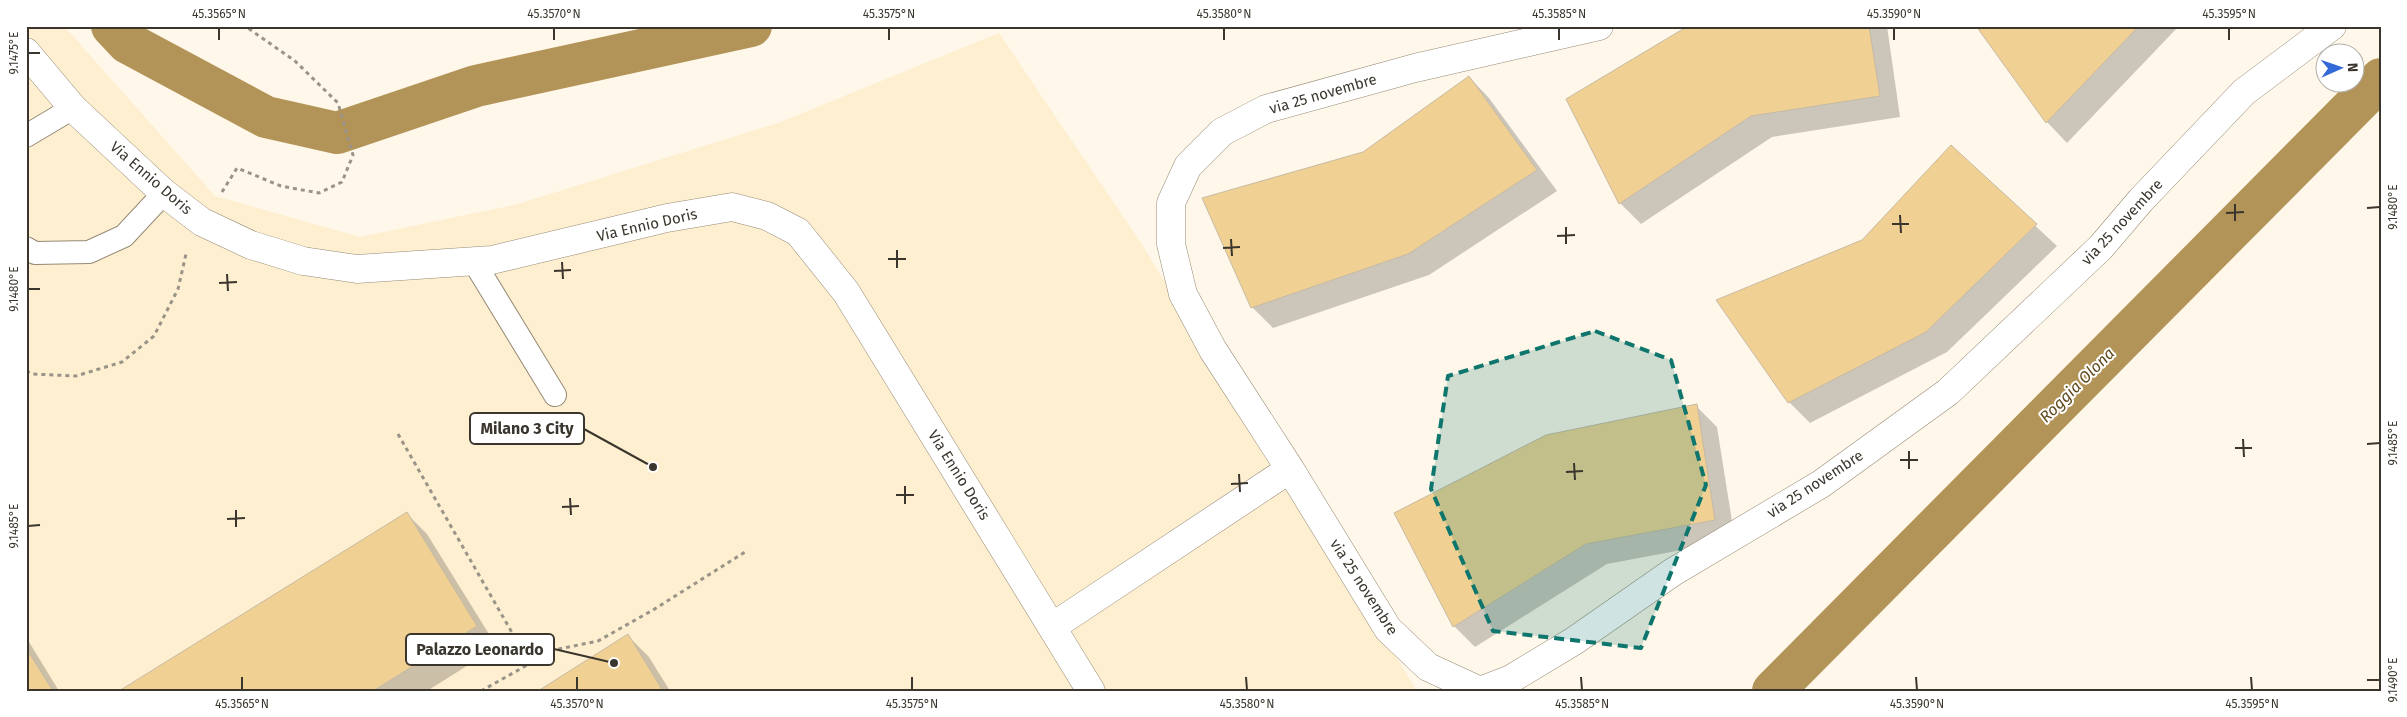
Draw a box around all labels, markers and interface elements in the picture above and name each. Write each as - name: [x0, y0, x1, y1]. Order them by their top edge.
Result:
- text: 45.3565°N: [192, 7, 246, 21]
- text: 45.3570°N: [527, 7, 581, 21]
- text: 45.3575°N: [863, 7, 915, 21]
- text: 45.3580°N: [1196, 7, 1252, 21]
- text: 45.3585°N: [1532, 7, 1586, 21]
- text: 45.3590°N: [1867, 7, 1921, 21]
- text: 45.3595°N: [2202, 7, 2256, 21]
- text: 9.1475°E: [7, 31, 21, 75]
- north arrow: [2314, 42, 2364, 92]
- text: N: [2344, 63, 2361, 73]
- street label: via 25 novembre: [1267, 70, 1379, 118]
- street label: Via Ennio Doris: [106, 138, 196, 218]
- street label: via 25 novembre: [2078, 175, 2166, 269]
- text: 9.1480°E: [2386, 184, 2400, 230]
- street label: Via Ennio Doris: [595, 205, 699, 245]
- text: 9.1480°E: [7, 266, 21, 312]
- water label: Roggia Olona: [2036, 344, 2118, 426]
- callout: Milano 3 City: [470, 413, 584, 444]
- text: Milano 3 City: [480, 419, 574, 438]
- text: 9.1485°E: [2386, 421, 2400, 465]
- street label: Via Ennio Doris: [924, 427, 994, 523]
- street label: via 25 novembre: [1764, 446, 1866, 522]
- text: 9.1485°E: [7, 504, 21, 548]
- street label: via 25 novembre: [1326, 536, 1402, 638]
- callout: Palazzo Leonardo: [406, 634, 554, 665]
- text: Palazzo Leonardo: [416, 640, 544, 659]
- text: 9.1490°E: [2386, 657, 2400, 703]
- text: 45.3565°N: [215, 697, 269, 711]
- text: 45.3570°N: [550, 697, 604, 711]
- text: 45.3575°N: [886, 697, 938, 711]
- text: 45.3580°N: [1219, 697, 1275, 711]
- text: 45.3585°N: [1555, 697, 1609, 711]
- text: 45.3590°N: [1890, 697, 1944, 711]
- text: 45.3595°N: [2225, 697, 2279, 711]

